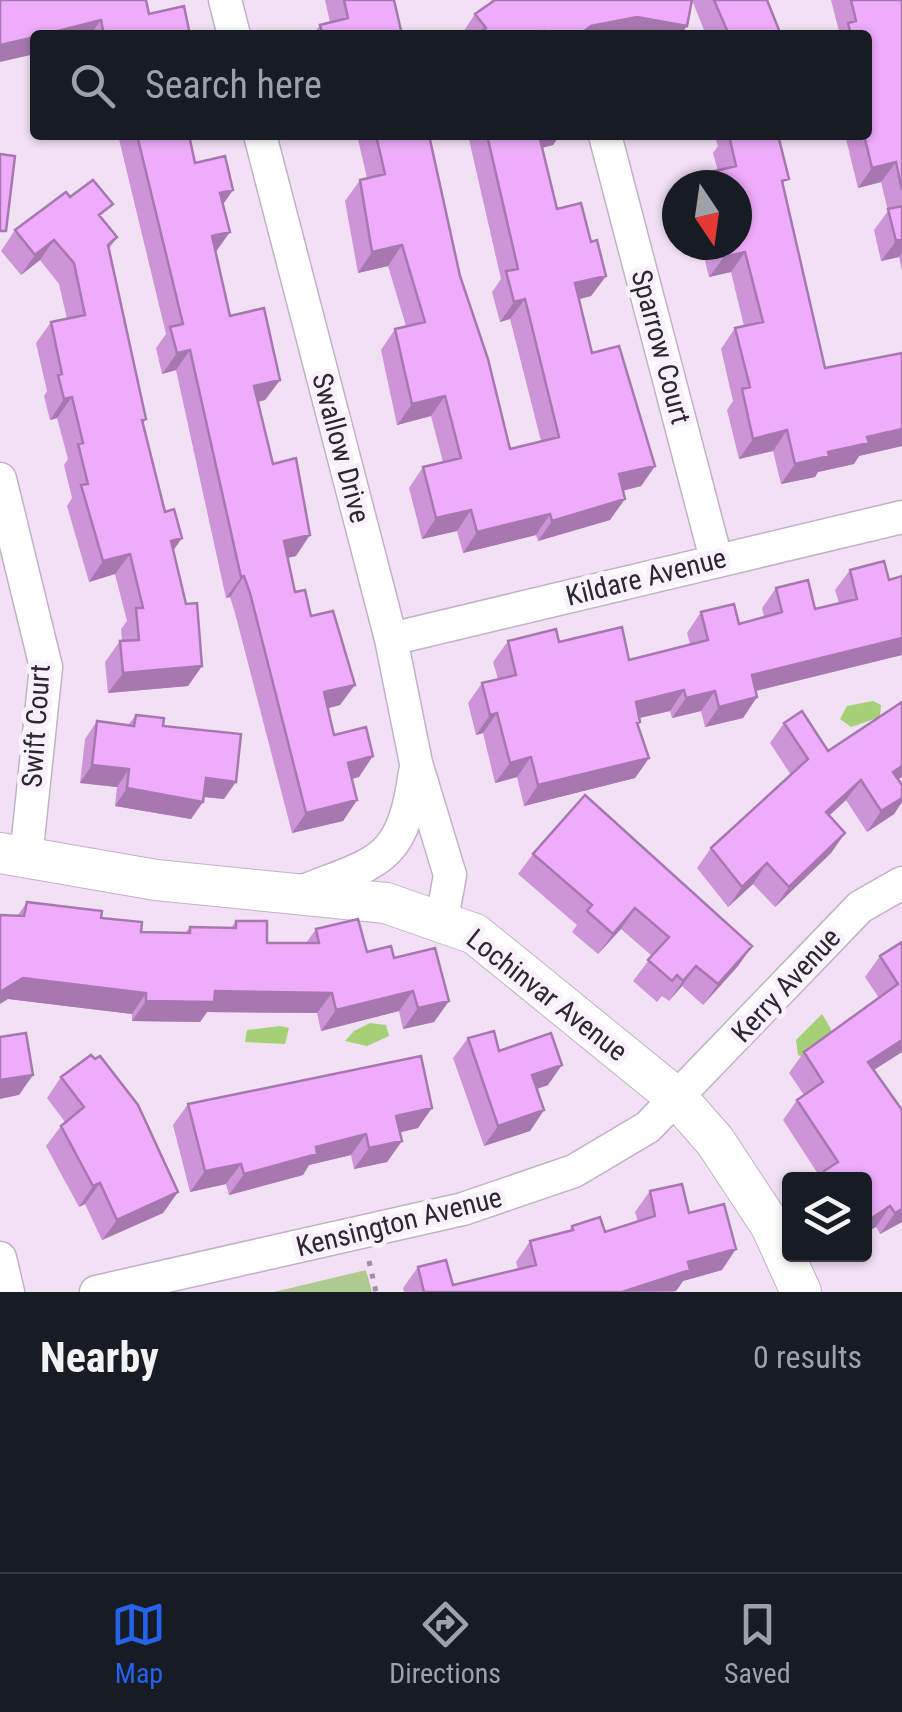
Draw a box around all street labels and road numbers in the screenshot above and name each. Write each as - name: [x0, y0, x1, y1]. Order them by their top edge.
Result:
- street label: Sparrow Court: [625, 266, 697, 428]
- street label: Swallow Drive: [305, 370, 377, 526]
- street label: Kildare Avenue: [563, 541, 729, 613]
- street label: Swift Court: [15, 663, 57, 789]
- street label: Kerry Avenue: [725, 921, 847, 1049]
- street label: Lochinvar Avenue: [460, 922, 634, 1068]
- street label: Kensington Avenue: [293, 1180, 505, 1264]

